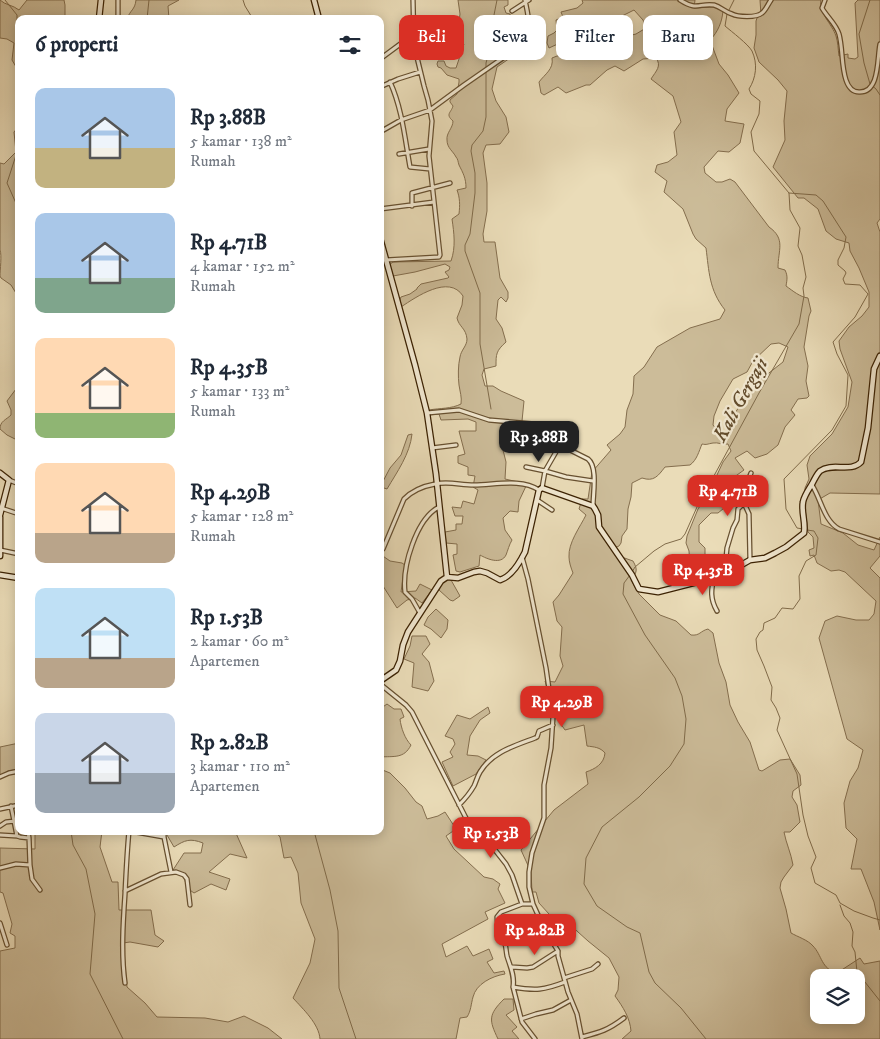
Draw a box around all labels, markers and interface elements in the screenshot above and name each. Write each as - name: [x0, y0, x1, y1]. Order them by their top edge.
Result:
- chip: Beli: [399, 15, 464, 60]
- chip: Sewa: [474, 15, 546, 60]
- chip: Filter: [556, 15, 633, 60]
- chip: Baru: [643, 15, 713, 60]
- icon: filters: [336, 31, 364, 59]
- text: 6 properti: [35, 32, 118, 58]
- text: Rp 3.88B: [190, 105, 266, 131]
- icon: home: [75, 108, 135, 168]
- text: 5 kamar · 138 m²: [190, 131, 292, 151]
- text: Rumah: [190, 151, 236, 171]
- text: Rp 4.71B: [190, 230, 267, 256]
- icon: home: [75, 233, 135, 293]
- text: 4 kamar · 152 m²: [190, 256, 295, 276]
- text: Rumah: [190, 276, 236, 296]
- water label: Kali Gergaji: [707, 352, 775, 447]
- text: Rp 4.35B: [190, 355, 268, 381]
- icon: home: [75, 358, 135, 418]
- text: 5 kamar · 133 m²: [190, 381, 290, 401]
- text: Rumah: [190, 401, 236, 421]
- pin: Rp 3.88B: [487, 420, 591, 463]
- text: Rp 3.88B: [510, 427, 568, 447]
- pin: Rp 4.71B: [676, 474, 780, 517]
- text: Rp 4.29B: [190, 480, 271, 506]
- text: Rp 4.71B: [699, 481, 757, 501]
- icon: home: [75, 483, 135, 543]
- text: 5 kamar · 128 m²: [190, 506, 293, 526]
- text: Rumah: [190, 526, 236, 546]
- pin: Rp 4.35B: [651, 554, 755, 596]
- text: Rp 4.35B: [673, 560, 733, 580]
- text: Rp 1.53B: [190, 605, 263, 631]
- icon: home: [75, 608, 135, 668]
- text: 2 kamar · 60 m²: [190, 631, 289, 651]
- text: Apartemen: [190, 651, 260, 671]
- pin: Rp 4.29B: [510, 686, 614, 728]
- text: Rp 4.29B: [531, 692, 593, 712]
- text: Rp 2.82B: [190, 730, 269, 756]
- icon: home: [75, 733, 135, 793]
- text: 3 kamar · 110 m²: [190, 756, 290, 776]
- text: Apartemen: [190, 776, 260, 796]
- pin: Rp 1.53B: [439, 816, 543, 859]
- text: Rp 1.53B: [463, 823, 519, 843]
- pin: Rp 2.82B: [483, 914, 587, 956]
- text: Rp 2.82B: [505, 920, 565, 940]
- map controls: [810, 969, 865, 1024]
- button: layers: [810, 969, 865, 1024]

